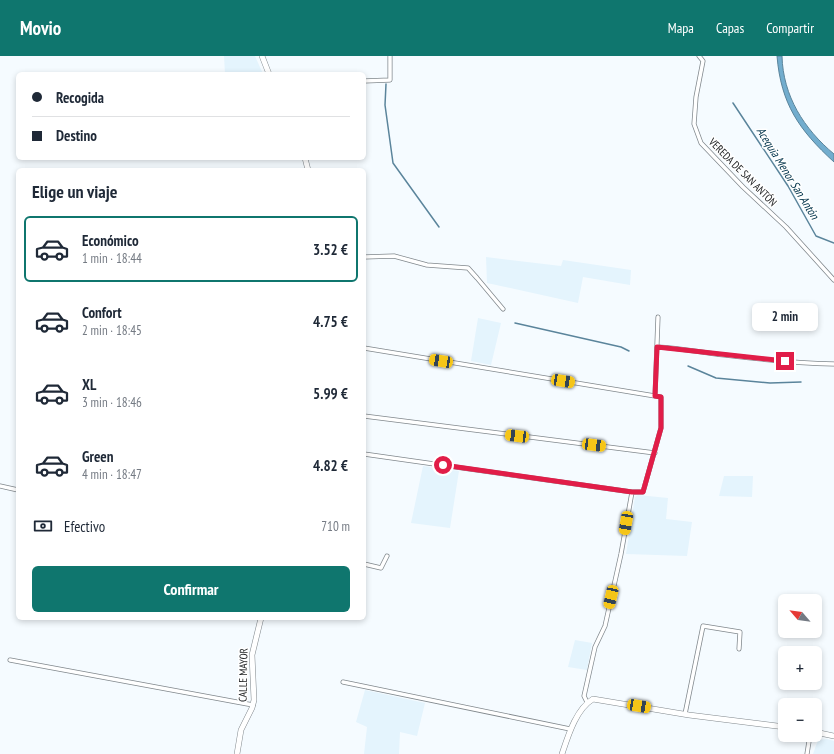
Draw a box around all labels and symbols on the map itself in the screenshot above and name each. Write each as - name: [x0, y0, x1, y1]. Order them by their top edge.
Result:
- water label: Acequia Menor San Antón: [754, 124, 823, 222]
- street label: VEREDA DE SAN ANTÓN: [705, 134, 780, 209]
- callout: 2 min: [752, 303, 818, 331]
- route end: [776, 352, 794, 370]
- car: [428, 353, 454, 369]
- car: [550, 373, 576, 389]
- car: [504, 429, 530, 443]
- car: [581, 438, 607, 452]
- route start: [434, 456, 452, 474]
- car: [618, 510, 634, 536]
- car: [602, 584, 620, 610]
- north arrow: [778, 594, 822, 638]
- street label: CALLE MAYOR: [236, 648, 250, 702]
- car: [626, 698, 652, 714]

